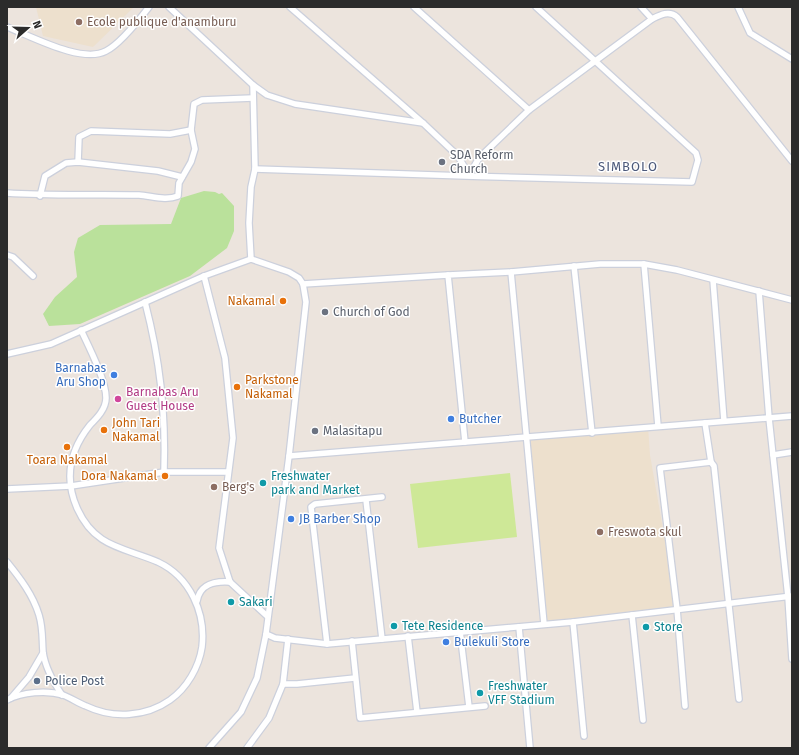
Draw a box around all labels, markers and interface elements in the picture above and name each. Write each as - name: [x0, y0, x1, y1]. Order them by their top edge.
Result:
- north arrow: [8, 8, 48, 48]
- place label: Ecole publique d'anamburu: [87, 15, 237, 29]
- marker: Ecole publique d'anamburu: [74, 17, 84, 27]
- text: N: [30, 19, 44, 30]
- place label: SDA Reform Church: [450, 148, 514, 176]
- marker: SDA Reform Church: [437, 157, 447, 167]
- district label: SIMBOLO: [598, 159, 658, 174]
- place label: Nakamal: [228, 294, 275, 308]
- marker: Nakamal: [278, 296, 288, 306]
- place label: Church of God: [333, 305, 410, 319]
- marker: Church of God: [320, 307, 330, 317]
- place label: Barnabas Aru Shop: [55, 361, 106, 389]
- marker: Barnabas Aru Shop: [109, 370, 119, 380]
- place label: Parkstone Nakamal: [245, 373, 299, 401]
- marker: Parkstone Nakamal: [232, 382, 242, 392]
- place label: Barnabas Aru Guest House: [126, 385, 199, 413]
- marker: Barnabas Aru Guest House: [113, 394, 123, 404]
- place label: Butcher: [459, 412, 502, 426]
- marker: Butcher: [446, 414, 456, 424]
- place label: John Tari Nakamal: [112, 416, 160, 444]
- place label: Malasitapu: [323, 424, 383, 438]
- marker: John Tari Nakamal: [99, 425, 109, 435]
- marker: Malasitapu: [310, 426, 320, 436]
- marker: Toara Nakamal: [62, 442, 72, 452]
- place label: Toara Nakamal: [27, 453, 108, 467]
- place label: Dora Nakamal: [81, 469, 157, 483]
- place label: Freshwater park and Market: [271, 469, 360, 497]
- marker: Dora Nakamal: [160, 471, 170, 481]
- marker: Freshwater park and Market: [258, 478, 268, 488]
- place label: Berg's: [222, 480, 255, 494]
- marker: Berg's: [209, 482, 219, 492]
- place label: JB Barber Shop: [299, 512, 381, 526]
- marker: JB Barber Shop: [286, 514, 296, 524]
- place label: Freswota skul: [608, 525, 682, 539]
- marker: Freswota skul: [595, 527, 605, 537]
- place label: Sakari: [239, 595, 273, 609]
- marker: Sakari: [226, 597, 236, 607]
- place label: Tete Residence: [402, 619, 483, 633]
- place label: Store: [654, 620, 683, 634]
- marker: Tete Residence: [389, 621, 399, 631]
- marker: Store: [641, 622, 651, 632]
- place label: Bulekuli Store: [454, 635, 530, 649]
- marker: Bulekuli Store: [441, 637, 451, 647]
- place label: Police Post: [45, 674, 105, 688]
- marker: Police Post: [32, 676, 42, 686]
- place label: Freshwater VFF Stadium: [488, 679, 555, 707]
- marker: Freshwater VFF Stadium: [475, 688, 485, 698]

